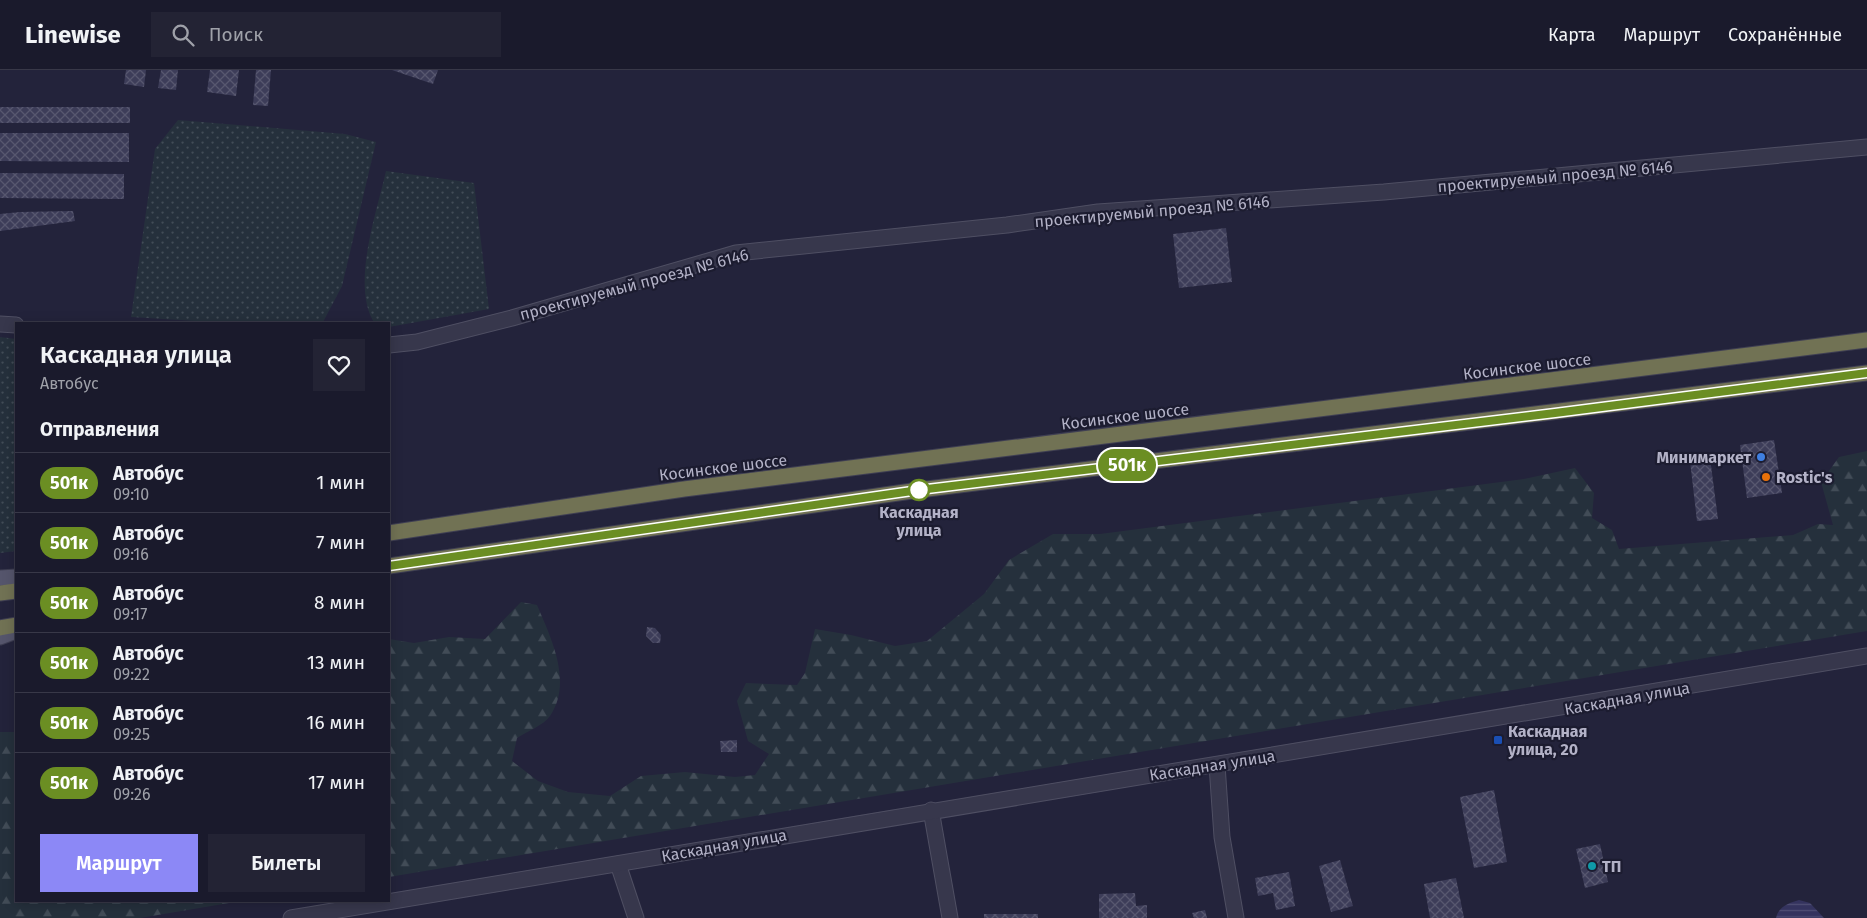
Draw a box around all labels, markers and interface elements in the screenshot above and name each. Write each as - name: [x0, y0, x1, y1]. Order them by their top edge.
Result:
- search box: [151, 12, 501, 57]
- text: Linewise: [25, 21, 121, 49]
- icon: search: [169, 21, 197, 49]
- text: Поиск: [209, 23, 263, 46]
- text: Карта: [1548, 24, 1596, 46]
- text: Маршрут: [1624, 24, 1700, 46]
- text: Сохранённые: [1728, 24, 1842, 46]
- street label: проектируемый проезд № 6146: [1437, 157, 1673, 196]
- street label: проектируемый проезд № 6146: [1034, 192, 1270, 231]
- street label: проектируемый проезд № 6146: [518, 245, 751, 324]
- button: heart: [313, 339, 365, 391]
- text: Каскадная улица: [40, 341, 232, 369]
- street label: Косинское шоссе: [1462, 349, 1592, 384]
- text: Автобус: [40, 374, 99, 393]
- street label: Косинское шоссе: [1060, 399, 1190, 434]
- text: Отправления: [40, 418, 159, 441]
- place label: Минимаркет: [1657, 448, 1751, 467]
- line badge: 501к: [1092, 449, 1162, 481]
- street label: Косинское шоссе: [658, 450, 788, 485]
- marker: Минимаркет: [1755, 451, 1767, 463]
- text: 501к: [1108, 454, 1146, 476]
- text: Автобус: [113, 462, 184, 485]
- place label: Rostic's: [1776, 468, 1833, 487]
- text: 1 мин: [316, 471, 365, 494]
- marker: Rostic's: [1760, 471, 1772, 483]
- text: 501к: [50, 472, 88, 494]
- marker: Каскадная улица: [908, 479, 930, 501]
- text: 09:10: [113, 485, 149, 504]
- place label: Каскадная улица: [879, 503, 959, 540]
- text: Автобус: [113, 522, 184, 545]
- text: 7 мин: [316, 531, 365, 554]
- text: 501к: [50, 532, 88, 554]
- text: 09:16: [113, 545, 149, 564]
- text: Автобус: [113, 582, 184, 605]
- text: 8 мин: [314, 591, 365, 614]
- text: 501к: [50, 592, 88, 614]
- text: 09:17: [113, 605, 147, 624]
- text: Автобус: [113, 642, 184, 665]
- text: 13 мин: [307, 651, 365, 674]
- text: 501к: [50, 652, 88, 674]
- text: 09:22: [113, 665, 150, 684]
- street label: Каскадная улица: [1563, 678, 1691, 719]
- text: Автобус: [113, 702, 184, 725]
- text: 16 мин: [306, 711, 365, 734]
- text: 501к: [50, 712, 88, 734]
- place label: Каскадная улица, 20: [1507, 722, 1588, 759]
- text: 09:25: [113, 725, 150, 744]
- marker: Каскадная улица, 20: [1492, 734, 1504, 746]
- street label: Каскадная улица: [1148, 746, 1276, 785]
- text: Автобус: [113, 762, 184, 785]
- text: 17 мин: [308, 771, 365, 794]
- text: 501к: [50, 772, 88, 794]
- text: 09:26: [113, 785, 150, 804]
- street label: Каскадная улица: [660, 825, 788, 866]
- button: Маршрут: [40, 834, 198, 892]
- button: Билеты: [208, 834, 365, 892]
- place label: ТП: [1602, 857, 1621, 876]
- marker: ТП: [1586, 860, 1598, 872]

